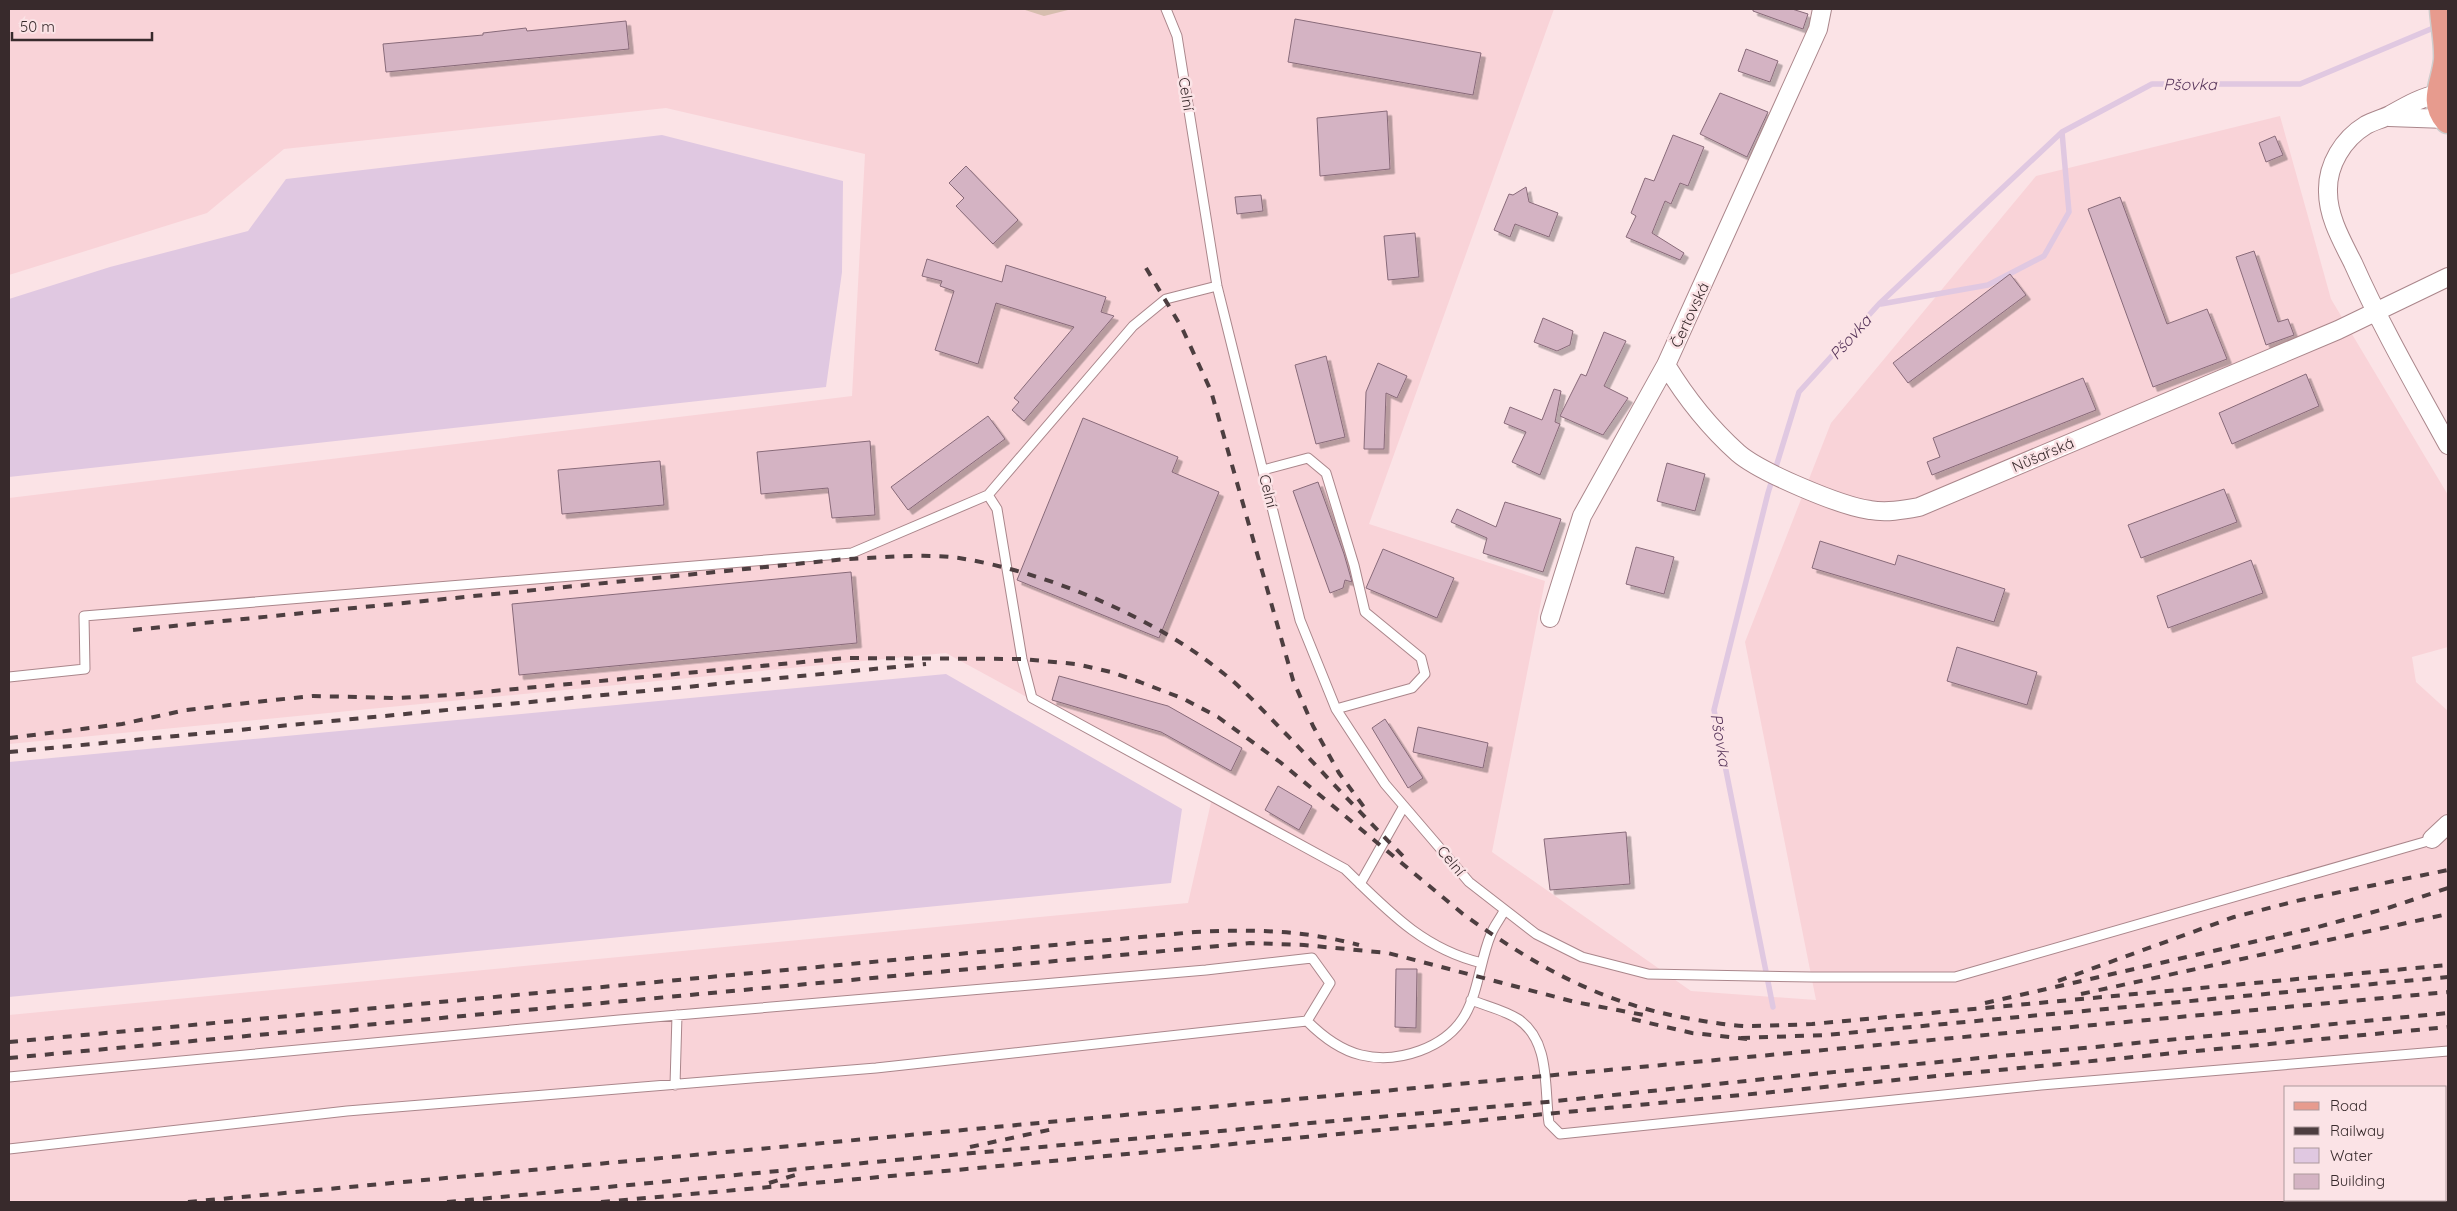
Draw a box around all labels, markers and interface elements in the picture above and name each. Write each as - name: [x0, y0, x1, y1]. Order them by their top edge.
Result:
- scale bar: [12, 10, 152, 42]
- text: 50 m: [20, 17, 55, 36]
- water label: Pšovka: [2163, 74, 2218, 94]
- street label: Celní: [1174, 76, 1199, 113]
- street label: Čertovská: [1666, 279, 1713, 351]
- water label: Pšovka: [1825, 310, 1876, 363]
- street label: Nůšařská: [2009, 433, 2077, 476]
- street label: Celní: [1255, 472, 1282, 510]
- water label: Pšovka: [1707, 712, 1736, 769]
- street label: Celní: [1433, 842, 1470, 880]
- legend: [2284, 1086, 2447, 1201]
- text: Road: [2330, 1096, 2367, 1115]
- text: Railway: [2330, 1121, 2385, 1140]
- text: Water: [2330, 1146, 2373, 1165]
- text: Building: [2330, 1171, 2385, 1190]

